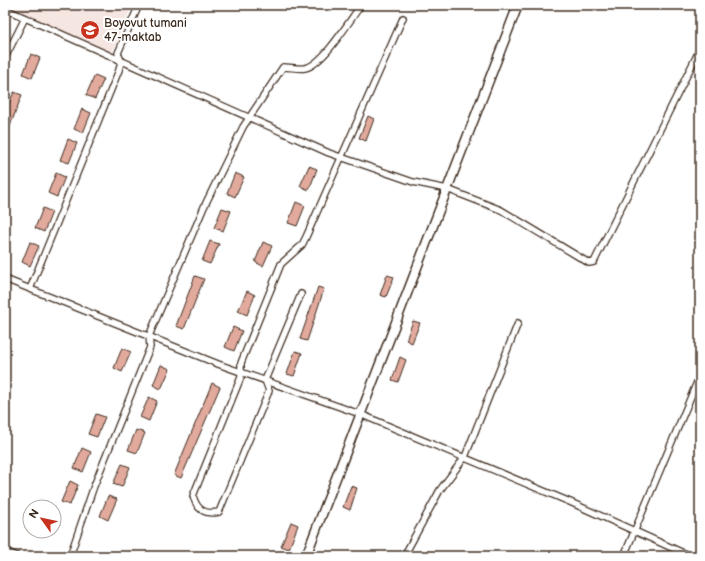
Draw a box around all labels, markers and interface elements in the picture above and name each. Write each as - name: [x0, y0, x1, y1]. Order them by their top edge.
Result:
- place label: Boyovut tumani 47-maktab: [104, 16, 187, 45]
- school or university icon: Boyovut tumani 47-maktab: [79, 19, 101, 41]
- north arrow: [22, 499, 62, 539]
- text: N: [26, 507, 42, 521]

